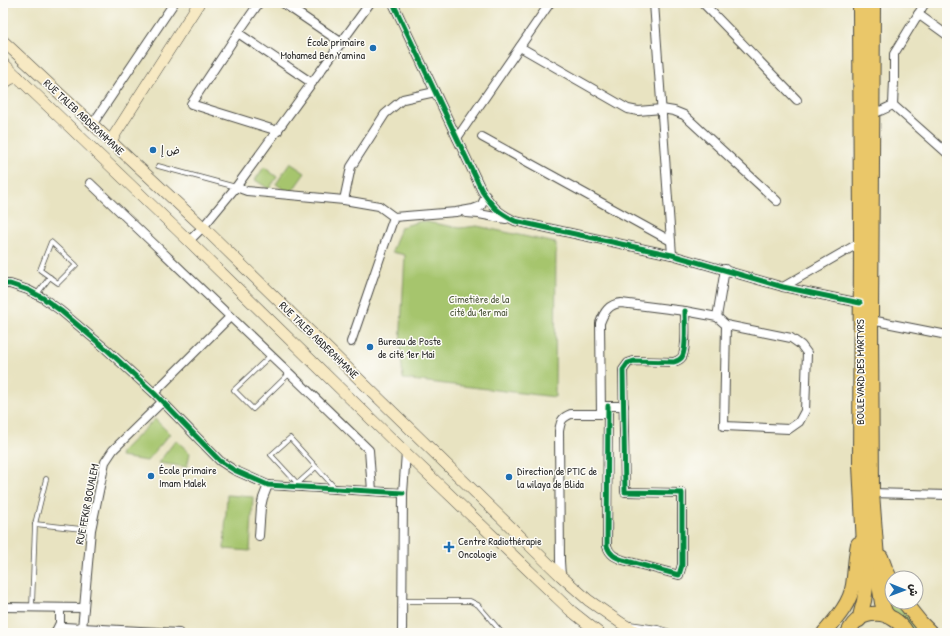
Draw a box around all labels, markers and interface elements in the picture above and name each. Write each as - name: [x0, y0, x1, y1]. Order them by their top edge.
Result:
- place label: École primaire Mohamed Ben Yamina: [281, 35, 366, 62]
- marker: École primaire Mohamed Ben Yamina: [368, 43, 378, 53]
- street label: RUE TALEB ABDERAHMANE: [41, 76, 127, 158]
- place label: ض إ: [161, 143, 180, 158]
- marker: ض إ: [148, 145, 158, 155]
- park label: Cimetière de la cité du 1er mai: [449, 292, 510, 319]
- street label: RUE TALEB ABDERAHMANE: [276, 298, 362, 382]
- street label: BOULEVARD DES MARTYRS: [853, 319, 867, 425]
- place label: Bureau de Poste de cité 1er Mai: [378, 334, 442, 361]
- marker: Bureau de Poste de cité 1er Mai: [365, 342, 375, 352]
- street label: RUE FEKIR BOUALEM: [72, 462, 102, 546]
- place label: École primaire Imam Malek: [159, 463, 217, 490]
- place label: Direction de PTIC de la wilaya de Blida: [517, 464, 598, 491]
- marker: École primaire Imam Malek: [146, 471, 156, 481]
- marker: Direction de PTIC de la wilaya de Blida: [504, 472, 514, 482]
- place label: Centre Radiothérapie Oncologie: [458, 534, 542, 561]
- marker: Centre Radiothérapie Oncologie: [443, 541, 455, 553]
- north arrow: [884, 570, 924, 610]
- text: ش: [907, 584, 921, 596]

